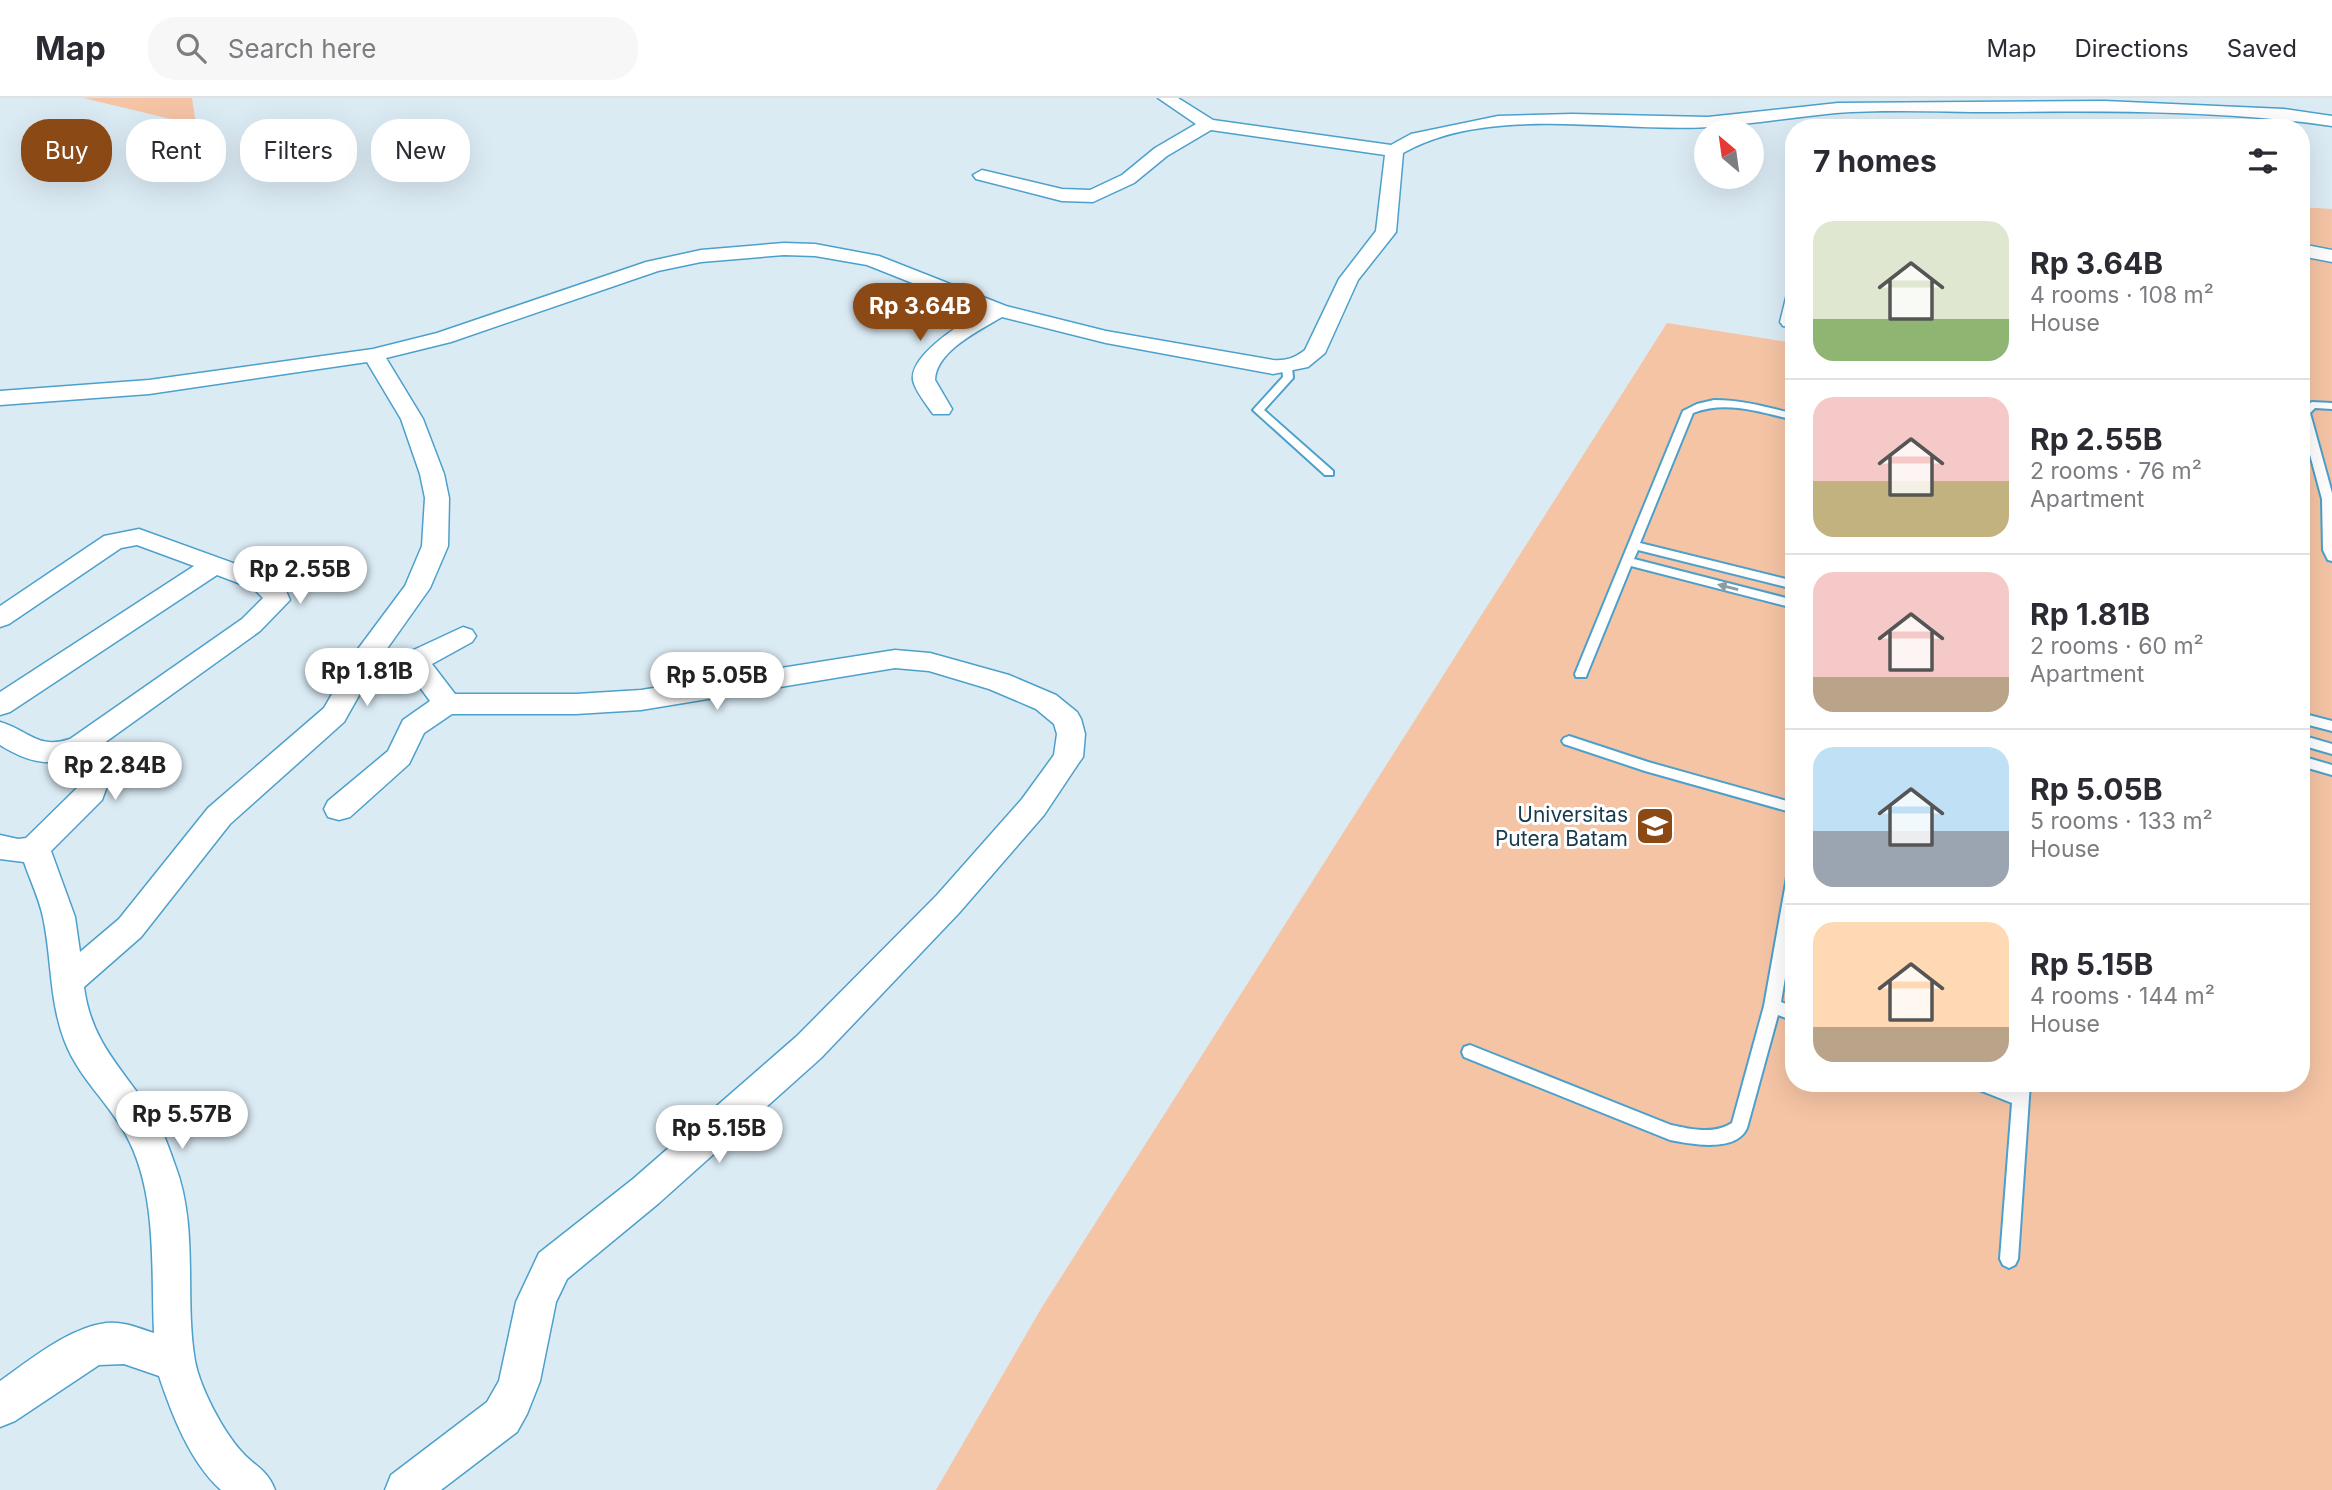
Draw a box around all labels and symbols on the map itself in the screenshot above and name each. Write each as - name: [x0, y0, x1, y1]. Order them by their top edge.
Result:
- north arrow: [1694, 119, 1764, 189]
- pin: Rp 3.64B: [848, 284, 992, 343]
- pin: Rp 2.55B: [228, 546, 372, 606]
- one-way arrow: [1716, 581, 1738, 592]
- pin: Rp 1.81B: [295, 648, 439, 708]
- pin: Rp 5.05B: [645, 652, 789, 712]
- pin: Rp 2.84B: [43, 742, 187, 802]
- place label: Universitas Putera Batam: [1495, 802, 1628, 851]
- school or university icon: Universitas Putera Batam: [1634, 805, 1676, 847]
- pin: Rp 5.57B: [110, 1091, 254, 1151]
- pin: Rp 5.15B: [647, 1105, 791, 1165]

